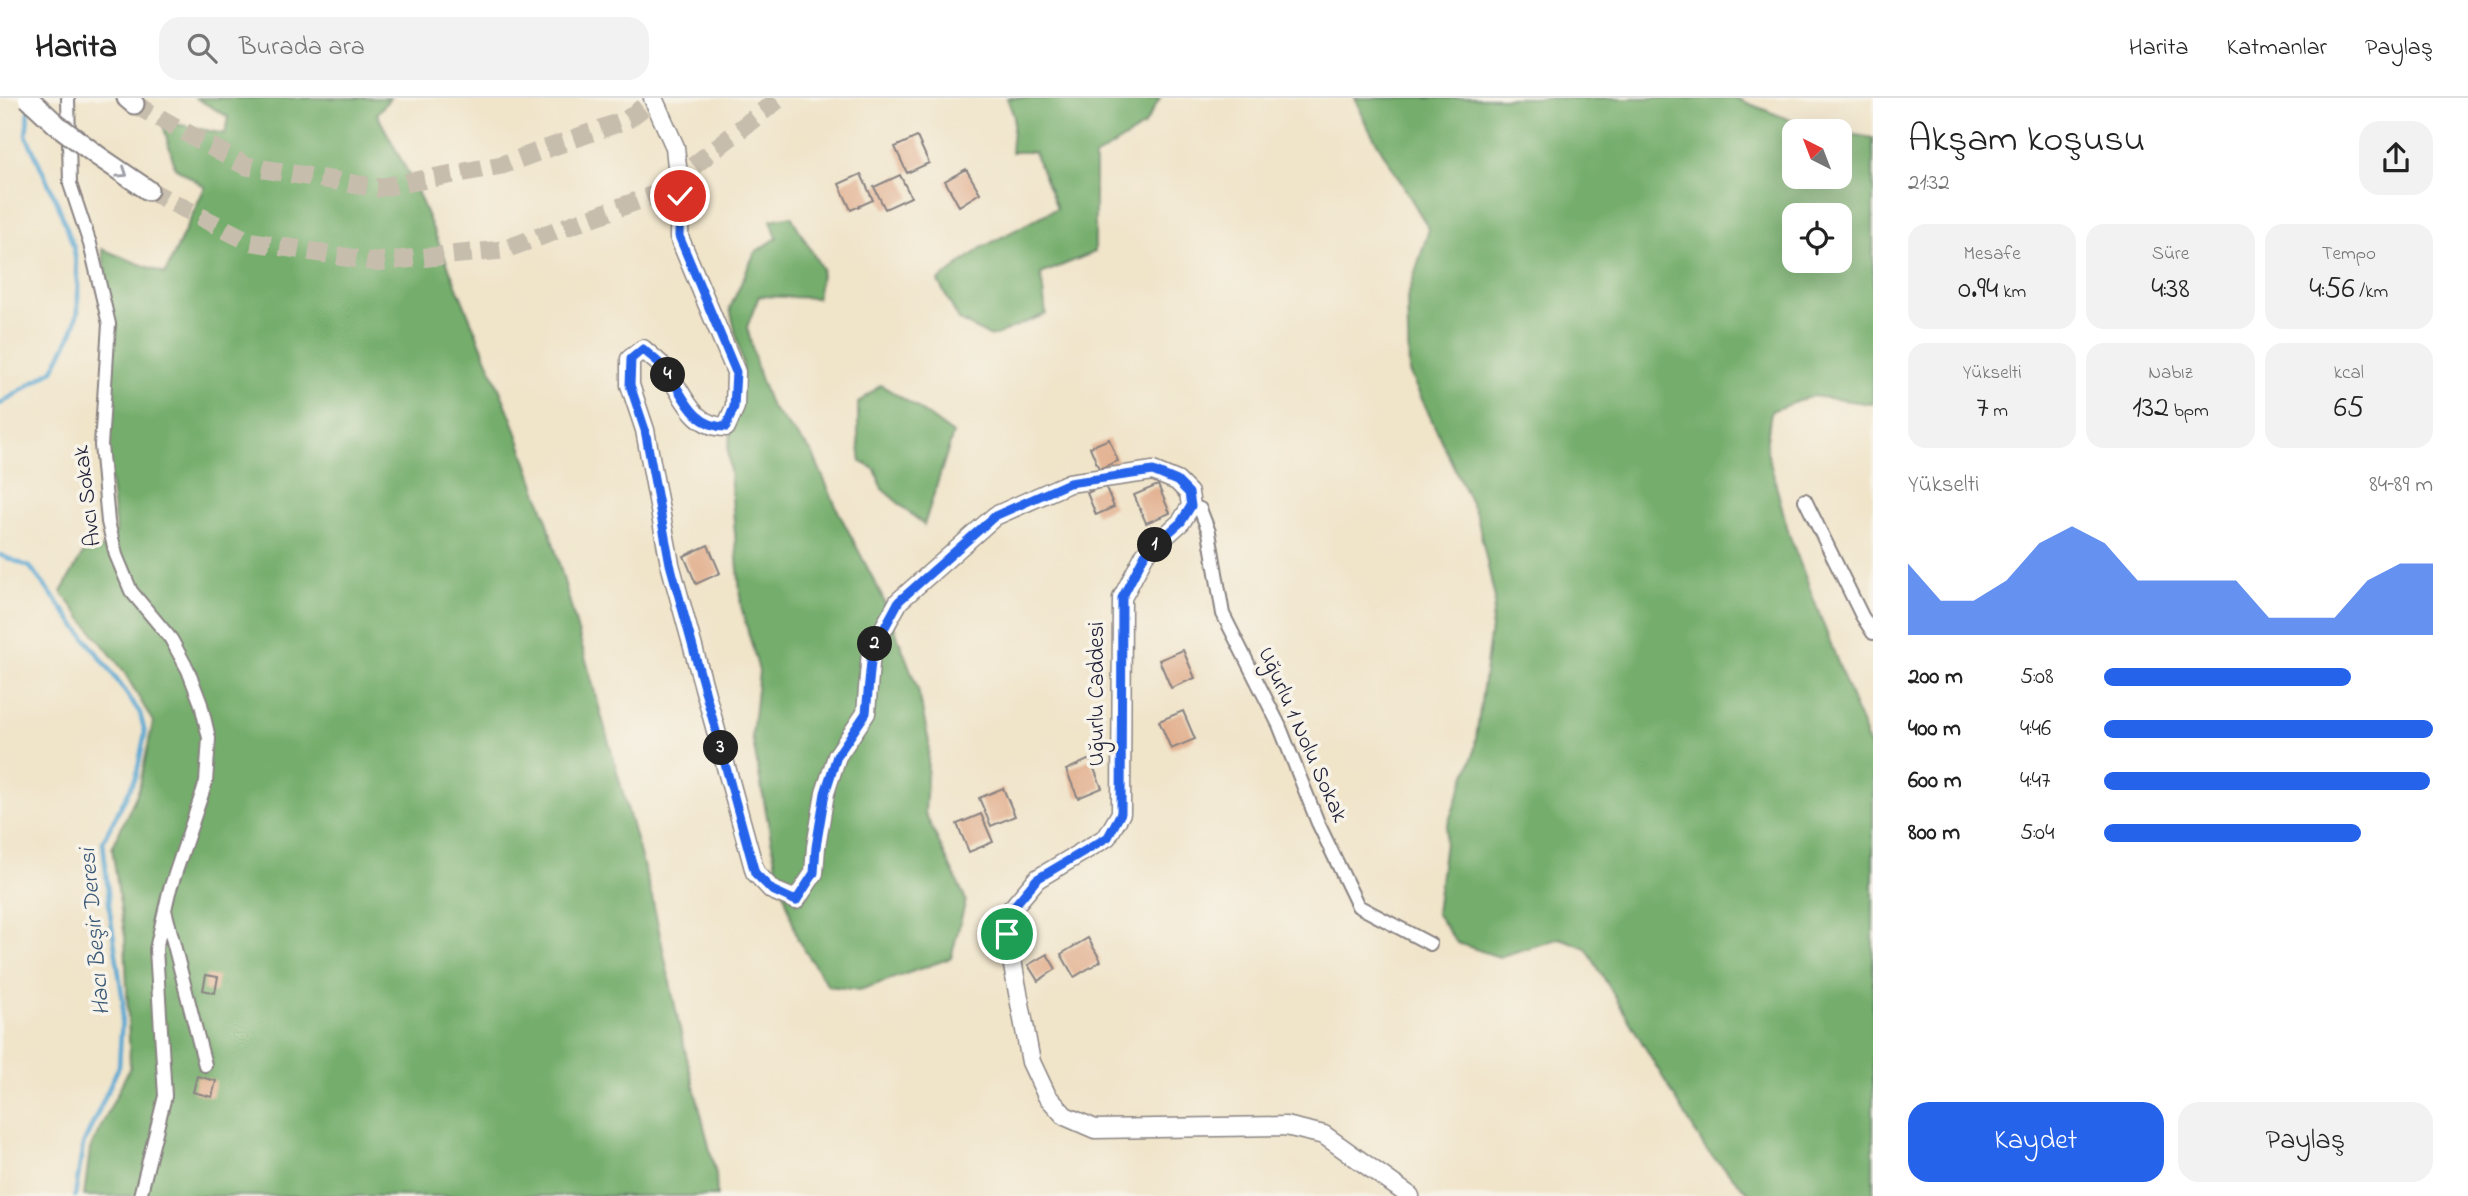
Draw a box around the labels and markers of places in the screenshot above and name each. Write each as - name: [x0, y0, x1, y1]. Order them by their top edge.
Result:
- pin: [650, 166, 710, 226]
- pin: 4: [650, 358, 686, 392]
- pin: 1: [1138, 528, 1172, 562]
- pin: 2: [858, 626, 892, 662]
- pin: 3: [704, 730, 738, 766]
- pin: [977, 904, 1037, 964]

